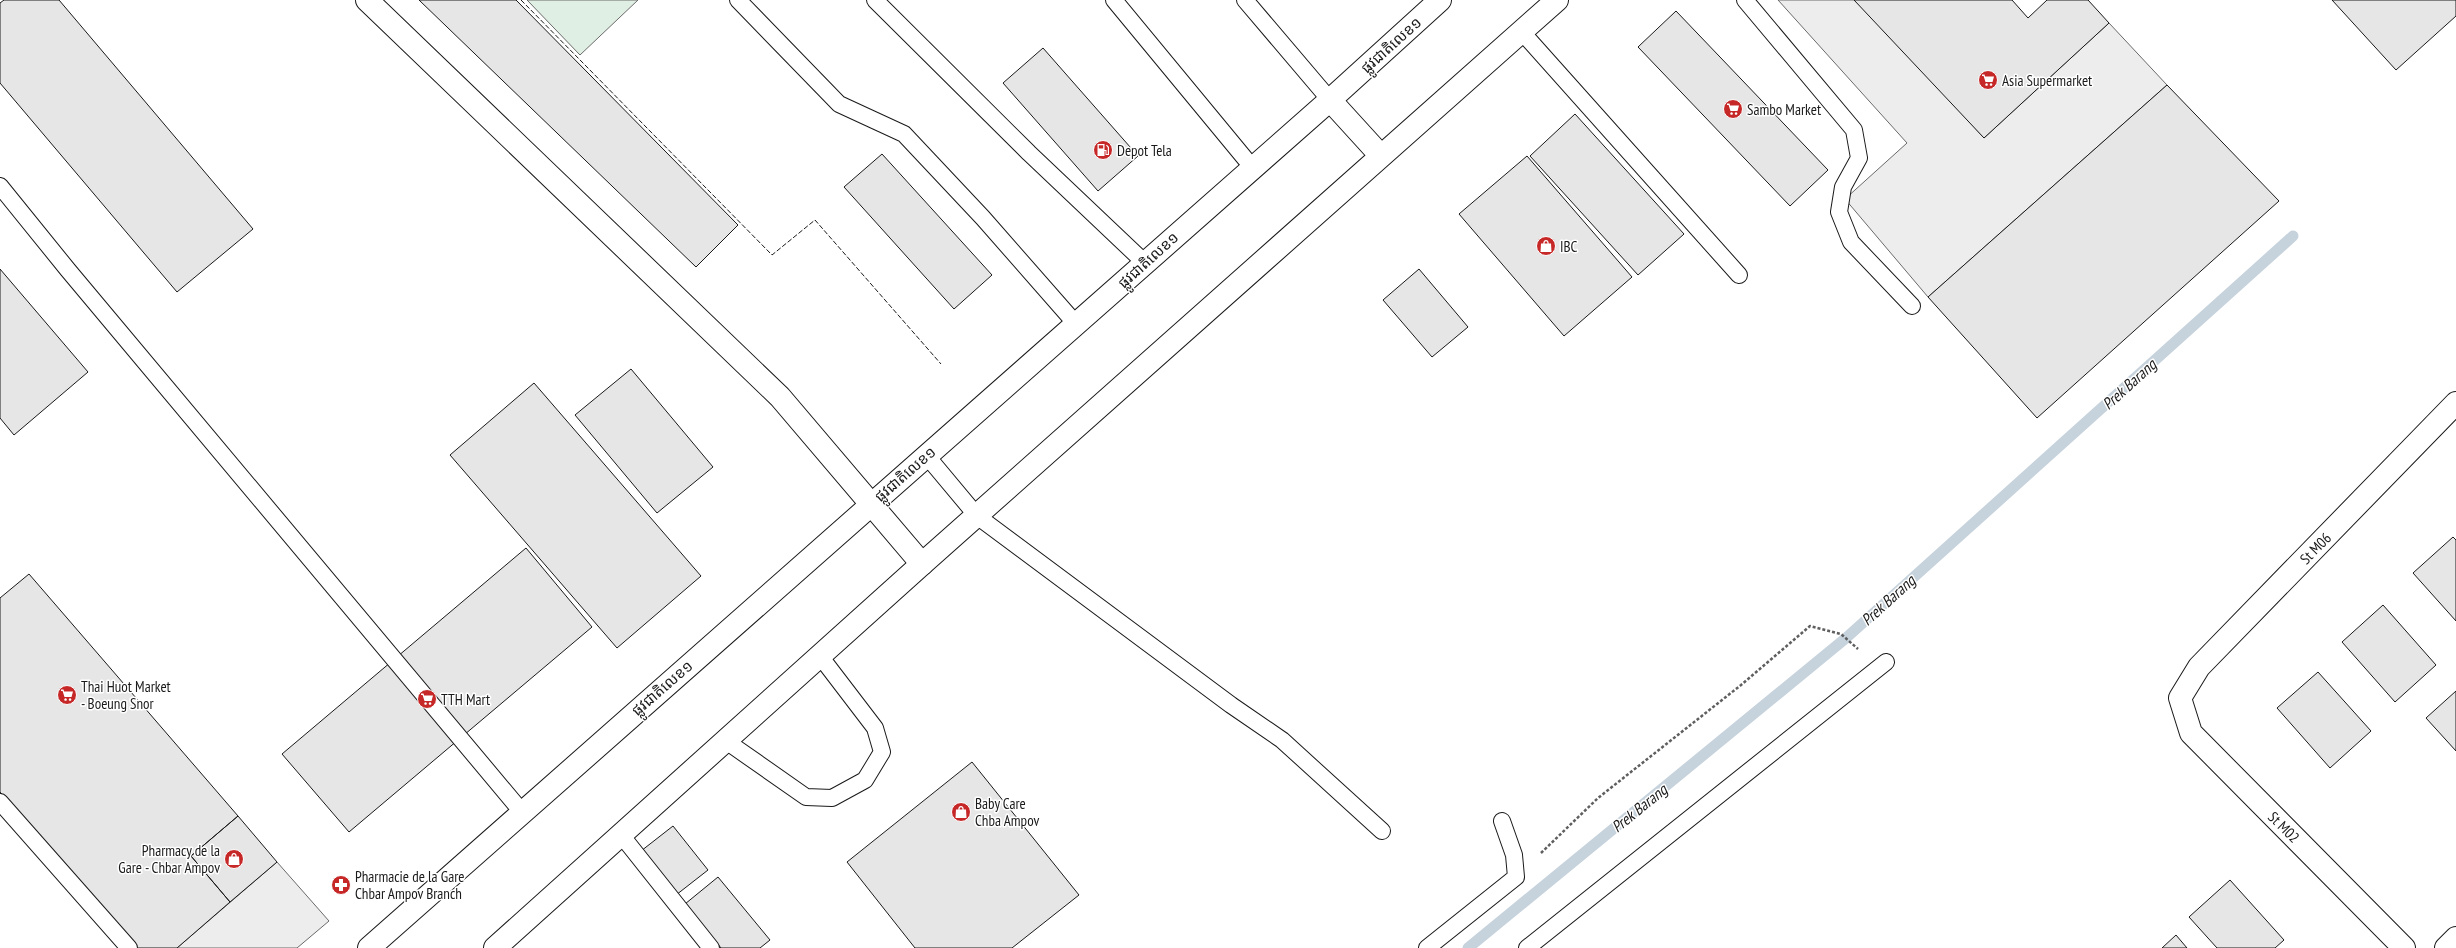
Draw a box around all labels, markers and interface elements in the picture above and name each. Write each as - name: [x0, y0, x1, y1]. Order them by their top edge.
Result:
- street label: ផ្លូវជាតិលេខ១: [1357, 13, 1428, 80]
- supermarket icon: Asia Supermarket: [1977, 69, 1999, 91]
- place label: Asia Supermarket: [2002, 71, 2092, 90]
- supermarket icon: Sambo Market: [1722, 98, 1744, 120]
- place label: Sambo Market: [1747, 100, 1821, 119]
- fuel station icon: Depot Tela: [1092, 139, 1114, 161]
- place label: Depot Tela: [1117, 141, 1172, 160]
- street label: ផ្លូវជាតិលេខ១: [1114, 228, 1185, 295]
- shop icon: IBC: [1535, 235, 1557, 257]
- place label: IBC: [1560, 237, 1578, 256]
- water label: Prek Barang: [2098, 354, 2161, 413]
- street label: ផ្លូវជាតិលេខ១: [870, 442, 942, 509]
- street label: St M06: [2295, 528, 2335, 568]
- water label: Prek Barang: [1857, 570, 1920, 629]
- street label: ផ្លូវជាតិលេខ១: [627, 656, 699, 723]
- place label: Thai Huot Market - Boeung Snor: [81, 677, 171, 713]
- supermarket icon: Thai Huot Market - Boeung Snor: [56, 684, 78, 706]
- supermarket icon: TTH Mart: [416, 688, 438, 710]
- place label: TTH Mart: [441, 690, 490, 709]
- water label: Prek Barang: [1607, 779, 1672, 836]
- place label: Baby Care Chba Ampov: [975, 794, 1039, 830]
- shop icon: Baby Care Chba Ampov: [950, 801, 972, 823]
- street label: St M02: [2264, 807, 2304, 847]
- place label: Pharmacy de la Gare - Chbar Ampov: [118, 841, 220, 877]
- shop icon: Pharmacy de la Gare - Chbar Ampov: [223, 848, 245, 870]
- place label: Pharmacie de la Gare Chbar Ampov Branch: [355, 867, 464, 903]
- pharmacy icon: Pharmacie de la Gare Chbar Ampov Branch: [330, 874, 352, 896]

